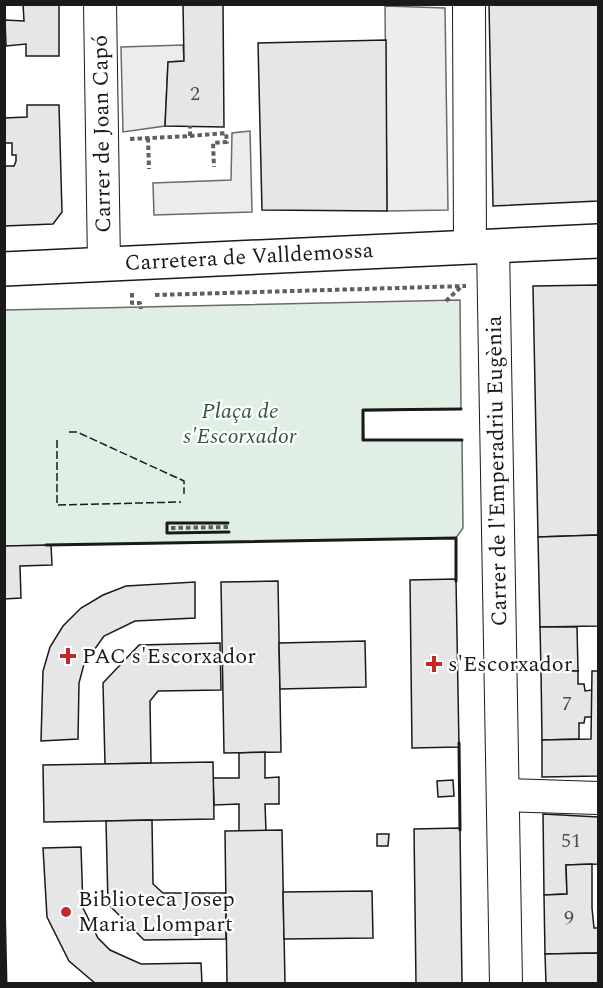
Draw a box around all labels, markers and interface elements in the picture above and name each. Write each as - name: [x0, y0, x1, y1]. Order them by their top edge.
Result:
- street label: Carrer de Joan Capó: [84, 35, 120, 233]
- house number: 2: [190, 79, 200, 109]
- street label: Carretera de Valldemossa: [124, 234, 374, 280]
- street label: Carrer de l'Emperadriu Eugènia: [478, 315, 516, 627]
- park label: Plaça de s'Escorxador: [183, 395, 297, 453]
- place label: PAC s'Escorxador: [82, 640, 256, 673]
- marker: PAC s'Escorxador: [59, 647, 77, 665]
- place label: s'Escorxador: [448, 648, 573, 681]
- marker: s'Escorxador: [425, 655, 443, 673]
- house number: 7: [562, 689, 572, 719]
- house number: 51: [561, 826, 581, 856]
- place label: Biblioteca Josep Maria Llompart: [78, 883, 235, 941]
- house number: 9: [564, 903, 574, 933]
- marker: Biblioteca Josep Maria Llompart: [59, 905, 73, 919]

